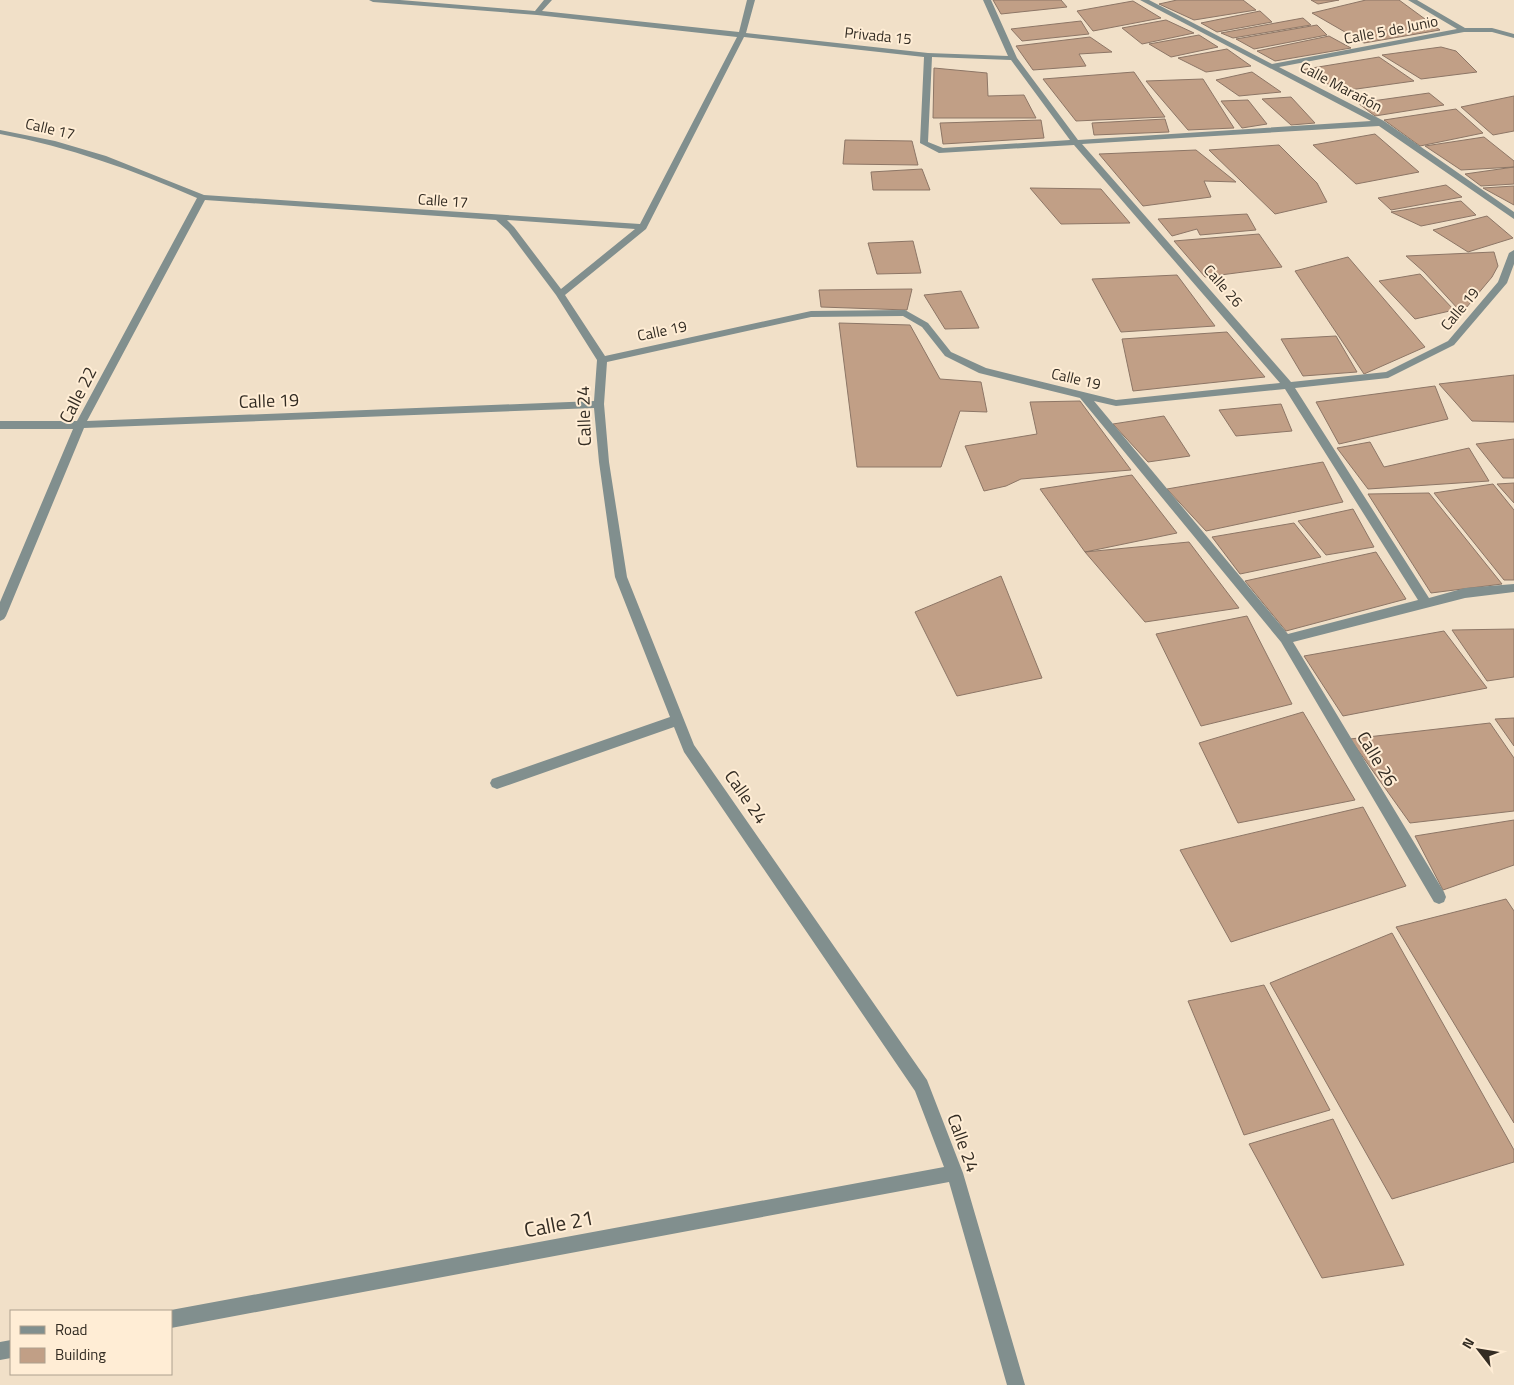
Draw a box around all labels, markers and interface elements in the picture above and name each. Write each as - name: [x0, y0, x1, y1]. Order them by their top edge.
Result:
- street label: Calle 5 de Junio: [1342, 9, 1440, 50]
- street label: Privada 15: [843, 21, 913, 50]
- street label: Calle Marañón: [1296, 55, 1387, 118]
- street label: Calle 17: [23, 112, 77, 145]
- street label: Calle 17: [417, 187, 469, 214]
- street label: Calle 26: [1198, 259, 1249, 312]
- street label: Calle 19: [1435, 282, 1485, 335]
- street label: Calle 19: [635, 314, 689, 347]
- street label: Calle 22: [52, 362, 103, 428]
- street label: Calle 19: [1049, 362, 1103, 395]
- street label: Calle 24: [569, 385, 598, 447]
- street label: Calle 19: [238, 386, 300, 415]
- street label: Calle 26: [1350, 726, 1405, 792]
- street label: Calle 24: [718, 764, 775, 829]
- street label: Calle 24: [940, 1110, 986, 1176]
- street label: Calle 21: [521, 1201, 596, 1245]
- legend: [10, 1310, 172, 1375]
- text: Road: [55, 1318, 87, 1341]
- north arrow: [1454, 1325, 1504, 1375]
- text: N: [1456, 1333, 1479, 1353]
- text: Building: [55, 1343, 106, 1366]

